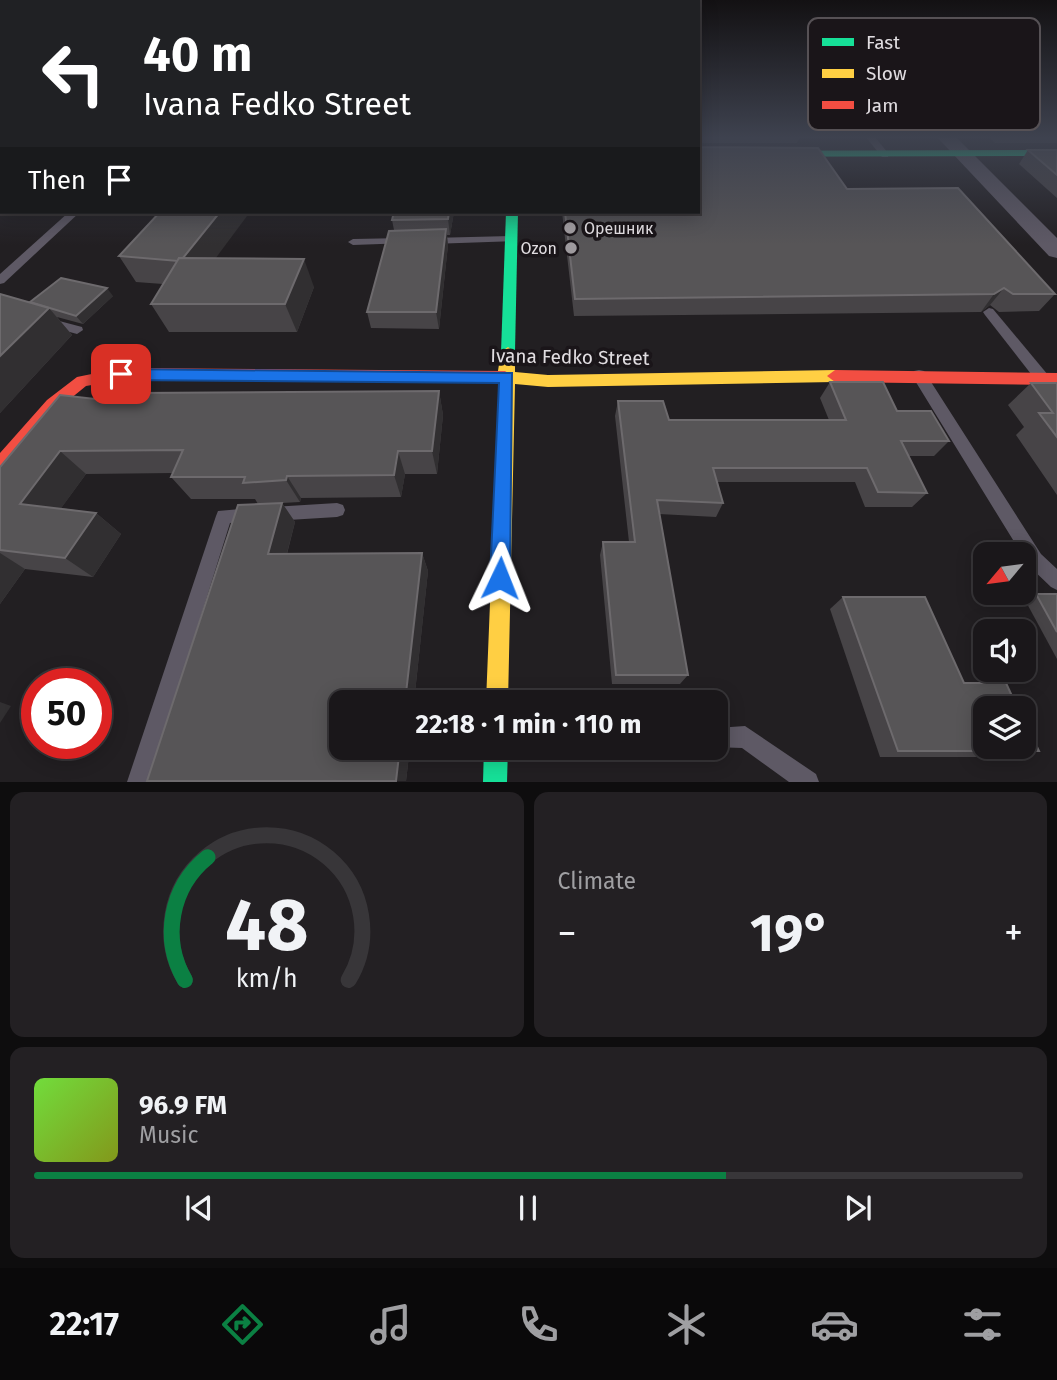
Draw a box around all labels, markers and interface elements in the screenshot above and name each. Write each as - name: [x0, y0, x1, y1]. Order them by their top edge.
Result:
- legend: [808, 18, 1040, 130]
- text: 40 m: [143, 25, 252, 84]
- icon: left: [28, 28, 119, 119]
- text: Fast: [866, 31, 900, 54]
- text: Slow: [866, 62, 907, 85]
- text: Ivana Fedko Street: [143, 85, 411, 123]
- text: Jam: [866, 94, 898, 117]
- icon: arrive: [100, 161, 138, 199]
- text: Then: [28, 165, 86, 196]
- place label: Орешник: [584, 219, 654, 238]
- marker: Орешник: [562, 220, 578, 236]
- place label: Ozon: [520, 239, 557, 258]
- marker: Ozon: [563, 240, 579, 256]
- pin: [91, 344, 151, 404]
- street label: Ivana Fedko Street: [490, 344, 650, 370]
- icon: arrive: [102, 355, 140, 393]
- position arrow: [463, 541, 537, 615]
- north arrow: [973, 542, 1036, 606]
- map controls: [973, 542, 1036, 759]
- button: sound: [973, 619, 1036, 682]
- speed limit sign: 50: [21, 668, 112, 759]
- button: layers: [973, 696, 1036, 759]
- text: 22:18 · 1 min · 110 m: [415, 709, 642, 740]
- text: Climate: [558, 867, 636, 895]
- text: 48: [225, 883, 308, 970]
- text: 19°: [750, 902, 830, 965]
- text: −: [558, 910, 577, 956]
- text: +: [1004, 910, 1023, 956]
- text: km/h: [236, 964, 298, 994]
- text: 96.9 FM: [139, 1090, 227, 1121]
- text: Music: [139, 1121, 199, 1149]
- icon: previous: [180, 1189, 218, 1227]
- icon: pause: [509, 1189, 547, 1227]
- icon: next: [839, 1189, 877, 1227]
- icon: directions: [218, 1300, 267, 1349]
- icon: music: [366, 1300, 415, 1349]
- icon: phone: [514, 1300, 563, 1349]
- icon: climate: [662, 1300, 711, 1349]
- icon: car: [810, 1300, 859, 1349]
- icon: filters: [958, 1300, 1007, 1349]
- text: 22:17: [50, 1305, 119, 1343]

